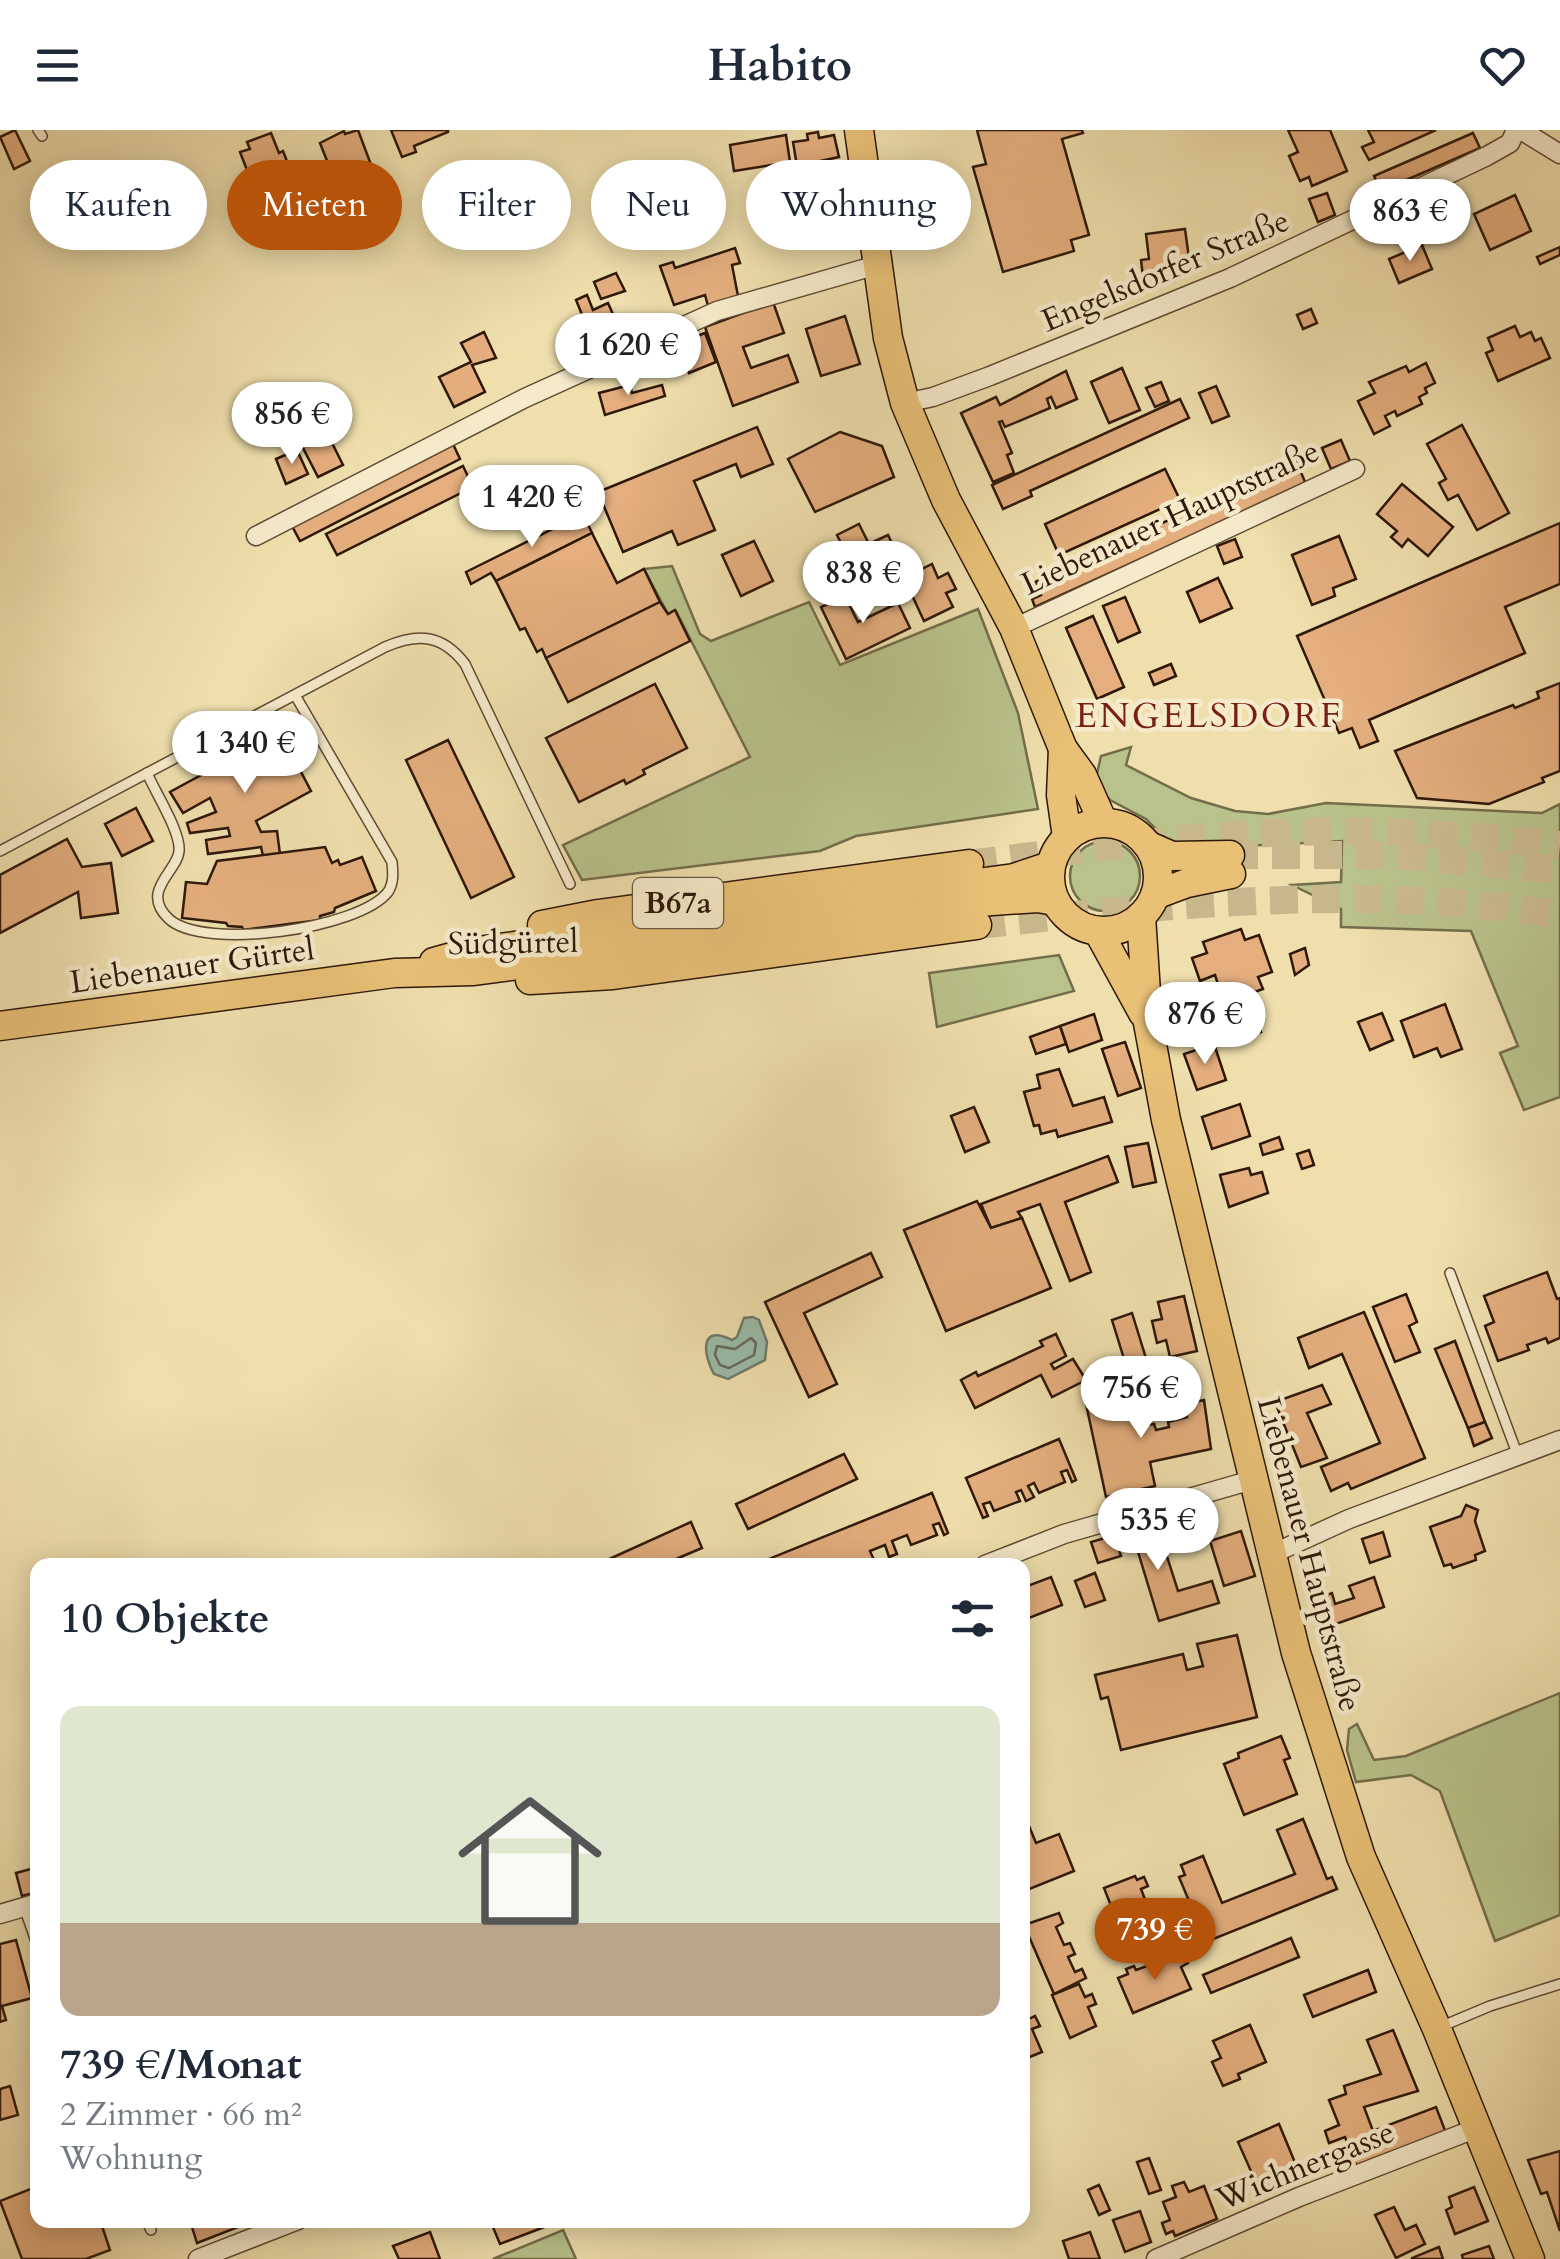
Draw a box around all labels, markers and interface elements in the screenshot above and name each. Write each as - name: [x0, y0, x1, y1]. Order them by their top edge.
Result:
- text: Habito: [708, 35, 852, 96]
- icon: menu: [30, 38, 85, 93]
- icon: heart: [1475, 38, 1530, 93]
- chip: Kaufen: [30, 160, 207, 250]
- chip: Mieten: [227, 160, 402, 250]
- chip: Filter: [422, 160, 571, 250]
- chip: Neu: [591, 160, 726, 250]
- chip: Wohnung: [746, 160, 971, 250]
- pin: 863 €: [1340, 179, 1480, 264]
- text: 863 €: [1372, 189, 1448, 233]
- street label: Engelsdorfer Straße: [1035, 199, 1296, 343]
- pin: 1 620 €: [536, 313, 720, 398]
- text: 1 620 €: [577, 323, 679, 367]
- pin: 856 €: [222, 382, 362, 467]
- text: 856 €: [254, 392, 330, 436]
- street label: Liebenauer Hauptstraße: [1014, 429, 1327, 606]
- pin: 1 420 €: [440, 465, 624, 550]
- text: 1 420 €: [481, 475, 583, 519]
- pin: 838 €: [793, 541, 933, 626]
- text: 838 €: [825, 551, 901, 595]
- district label: ENGELSDORF: [1075, 692, 1343, 740]
- pin: 1 340 €: [153, 711, 337, 796]
- text: 1 340 €: [194, 721, 296, 765]
- road number: B67a: [633, 878, 723, 928]
- street label: Südgürtel: [447, 920, 579, 966]
- street label: Liebenauer Gürtel: [67, 927, 317, 1005]
- pin: 876 €: [1135, 982, 1275, 1067]
- text: 876 €: [1167, 992, 1243, 1036]
- pin: 756 €: [1071, 1356, 1211, 1441]
- text: 756 €: [1103, 1366, 1179, 1410]
- street label: Liebenauer Hauptstraße: [1246, 1392, 1372, 1717]
- pin: 535 €: [1088, 1488, 1228, 1573]
- text: 535 €: [1120, 1498, 1196, 1542]
- text: 10 Objekte: [60, 1590, 269, 1647]
- icon: filters: [945, 1591, 1000, 1646]
- icon: home: [440, 1771, 620, 1951]
- pin: 739 €: [1085, 1898, 1225, 1983]
- text: 739 €: [1117, 1908, 1193, 1952]
- text: 739 €/Monat: [60, 2036, 301, 2093]
- text: 2 Zimmer · 66 m²: [60, 2093, 302, 2137]
- street label: Wichnergasse: [1209, 2110, 1401, 2222]
- text: Wohnung: [60, 2137, 202, 2181]

